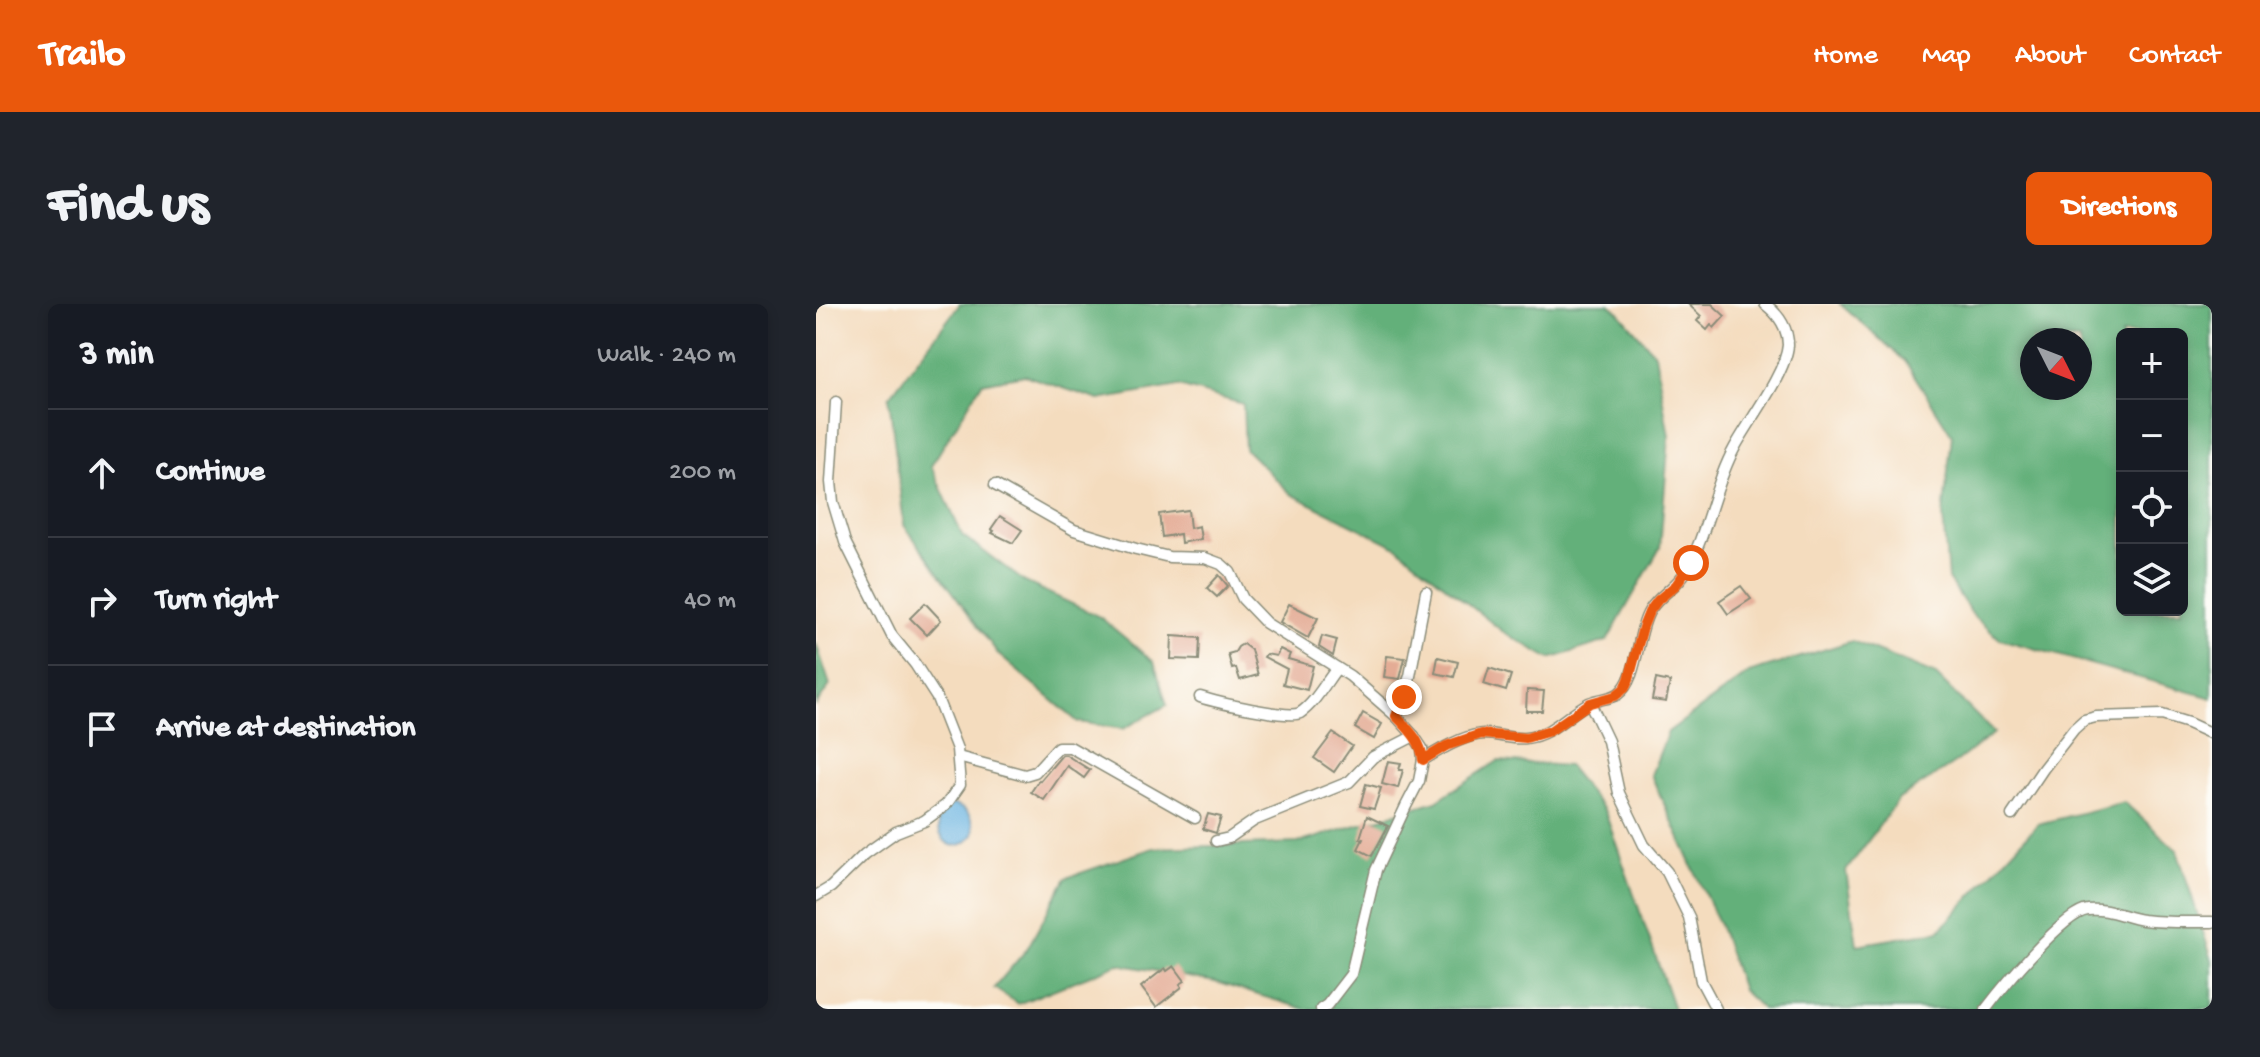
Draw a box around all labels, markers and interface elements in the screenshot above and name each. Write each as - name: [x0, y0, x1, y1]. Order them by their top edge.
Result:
- text: Trailo: [40, 34, 126, 78]
- text: Home: [1813, 40, 1878, 73]
- text: Map: [1922, 40, 1971, 73]
- text: About: [2015, 40, 2085, 73]
- text: Contact: [2129, 40, 2220, 73]
- button: Directions: [2026, 172, 2212, 245]
- text: Find us: [48, 175, 208, 241]
- north arrow: [2020, 328, 2092, 400]
- map controls: [2116, 328, 2188, 616]
- button: +: [2116, 328, 2188, 400]
- text: 3 min: [80, 336, 153, 376]
- text: Walk · 240 m: [597, 341, 736, 372]
- button: −: [2116, 400, 2188, 472]
- icon: ahead: [80, 451, 124, 495]
- text: Continue: [156, 456, 265, 491]
- text: 200 m: [669, 458, 736, 489]
- button: locate: [2116, 472, 2188, 544]
- button: layers: [2116, 544, 2188, 616]
- route start: [1673, 545, 1709, 581]
- icon: right: [80, 579, 124, 623]
- text: Turn right: [156, 584, 276, 619]
- text: 40 m: [684, 586, 736, 617]
- route end: [1386, 679, 1422, 715]
- icon: arrive: [80, 707, 124, 751]
- text: Arrive at destination: [156, 712, 416, 747]

